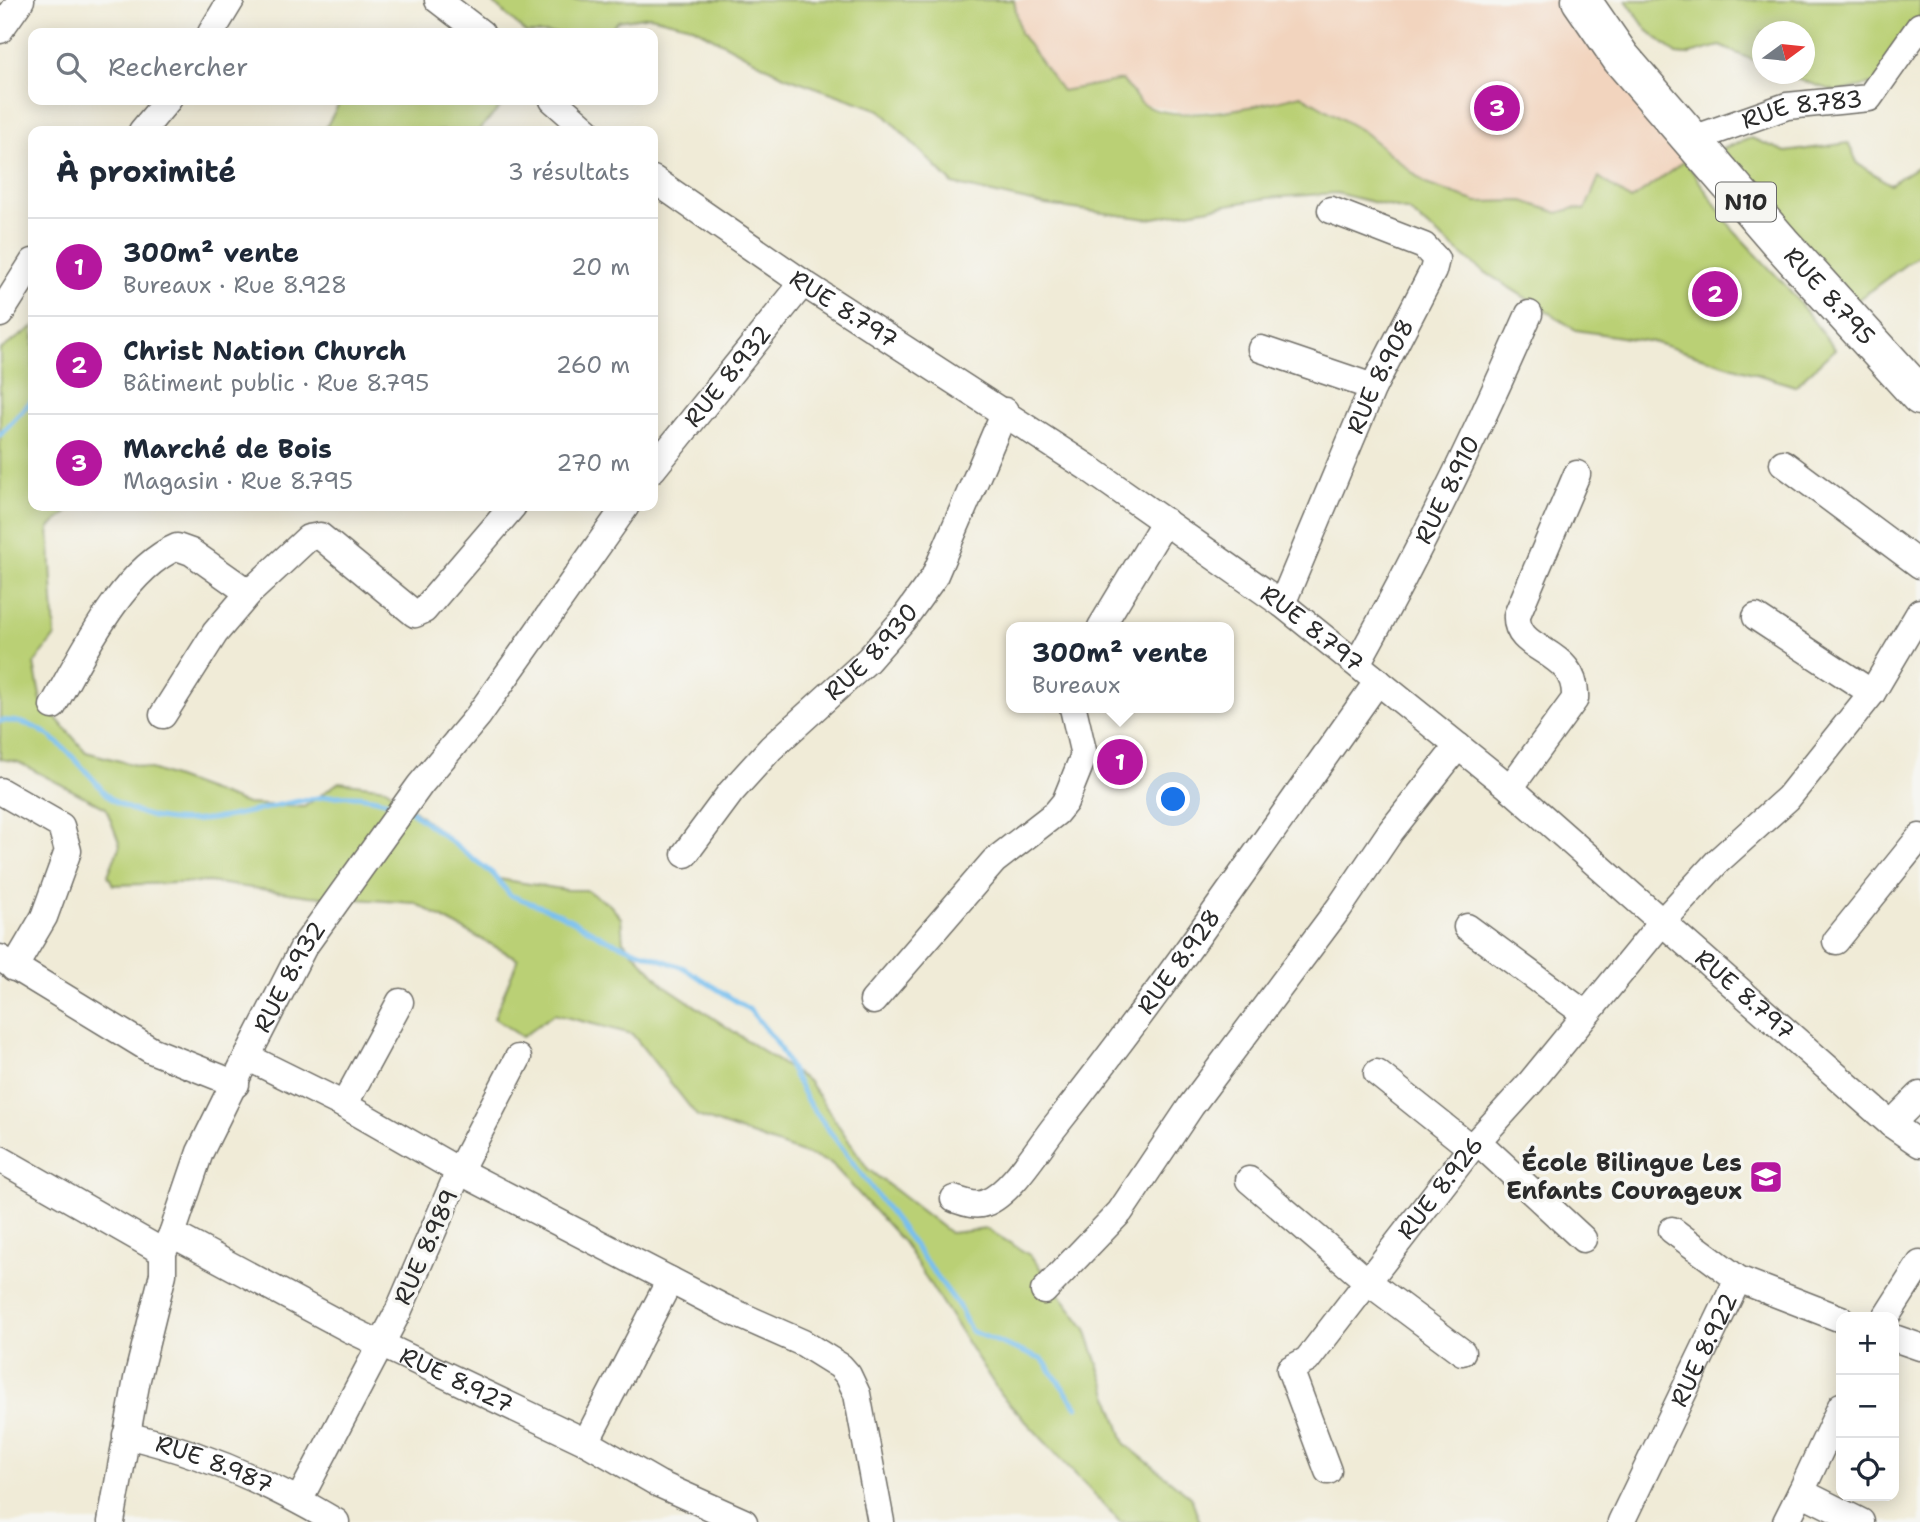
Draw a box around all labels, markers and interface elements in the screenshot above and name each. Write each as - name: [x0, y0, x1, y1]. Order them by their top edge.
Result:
- north arrow: [1752, 21, 1815, 84]
- search box: [28, 28, 658, 105]
- icon: search: [52, 48, 90, 86]
- text: Rechercher: [108, 49, 248, 84]
- pin: 3: [1474, 82, 1520, 134]
- street label: RUE 8.783: [1737, 83, 1864, 137]
- text: À proximité: [56, 151, 236, 192]
- text: 3 résultats: [508, 157, 630, 187]
- road number: N10: [1716, 182, 1776, 222]
- text: 300m² vente: [123, 235, 299, 270]
- street label: RUE 8.795: [1777, 240, 1882, 352]
- text: 1: [74, 252, 84, 282]
- text: 20 m: [571, 252, 630, 282]
- street label: RUE 8.797: [783, 262, 904, 356]
- pin: 2: [1692, 268, 1738, 320]
- text: Bureaux · Rue 8.928: [123, 270, 347, 300]
- street label: RUE 8.908: [1339, 313, 1422, 439]
- street label: RUE 8.932: [677, 319, 779, 434]
- text: Christ Nation Church: [123, 333, 407, 368]
- text: 2: [71, 350, 87, 380]
- text: 260 m: [556, 350, 630, 380]
- text: Bâtiment public · Rue 8.795: [123, 368, 429, 398]
- street label: RUE 8.910: [1407, 430, 1488, 550]
- text: Marché de Bois: [123, 431, 332, 466]
- text: 3: [71, 448, 87, 478]
- text: 270 m: [556, 448, 630, 478]
- text: Magasin · Rue 8.795: [123, 466, 353, 496]
- street label: RUE 8.797: [1254, 578, 1370, 679]
- street label: RUE 8.930: [818, 597, 926, 708]
- popup: [1006, 622, 1234, 713]
- text: 300m² vente: [1032, 635, 1208, 670]
- text: Bureaux: [1032, 670, 1120, 700]
- pin: 1: [1097, 736, 1143, 788]
- your location: [1156, 782, 1190, 816]
- street label: RUE 8.928: [1130, 902, 1228, 1021]
- street label: RUE 8.932: [246, 915, 333, 1038]
- street label: RUE 8.797: [1688, 942, 1801, 1048]
- street label: RUE 8.926: [1390, 1129, 1490, 1246]
- place label: École Bilingue Les Enfants Courageux: [1506, 1145, 1742, 1207]
- school or university icon: École Bilingue Les Enfants Courageux: [1747, 1158, 1785, 1196]
- street label: RUE 8.989: [386, 1184, 466, 1310]
- street label: RUE 8.922: [1663, 1288, 1745, 1412]
- map controls: [1836, 1312, 1899, 1501]
- button: +: [1836, 1312, 1899, 1375]
- street label: RUE 8.927: [394, 1340, 519, 1421]
- button: −: [1836, 1375, 1899, 1438]
- street label: RUE 8.987: [152, 1427, 278, 1502]
- button: locate: [1836, 1438, 1899, 1501]

